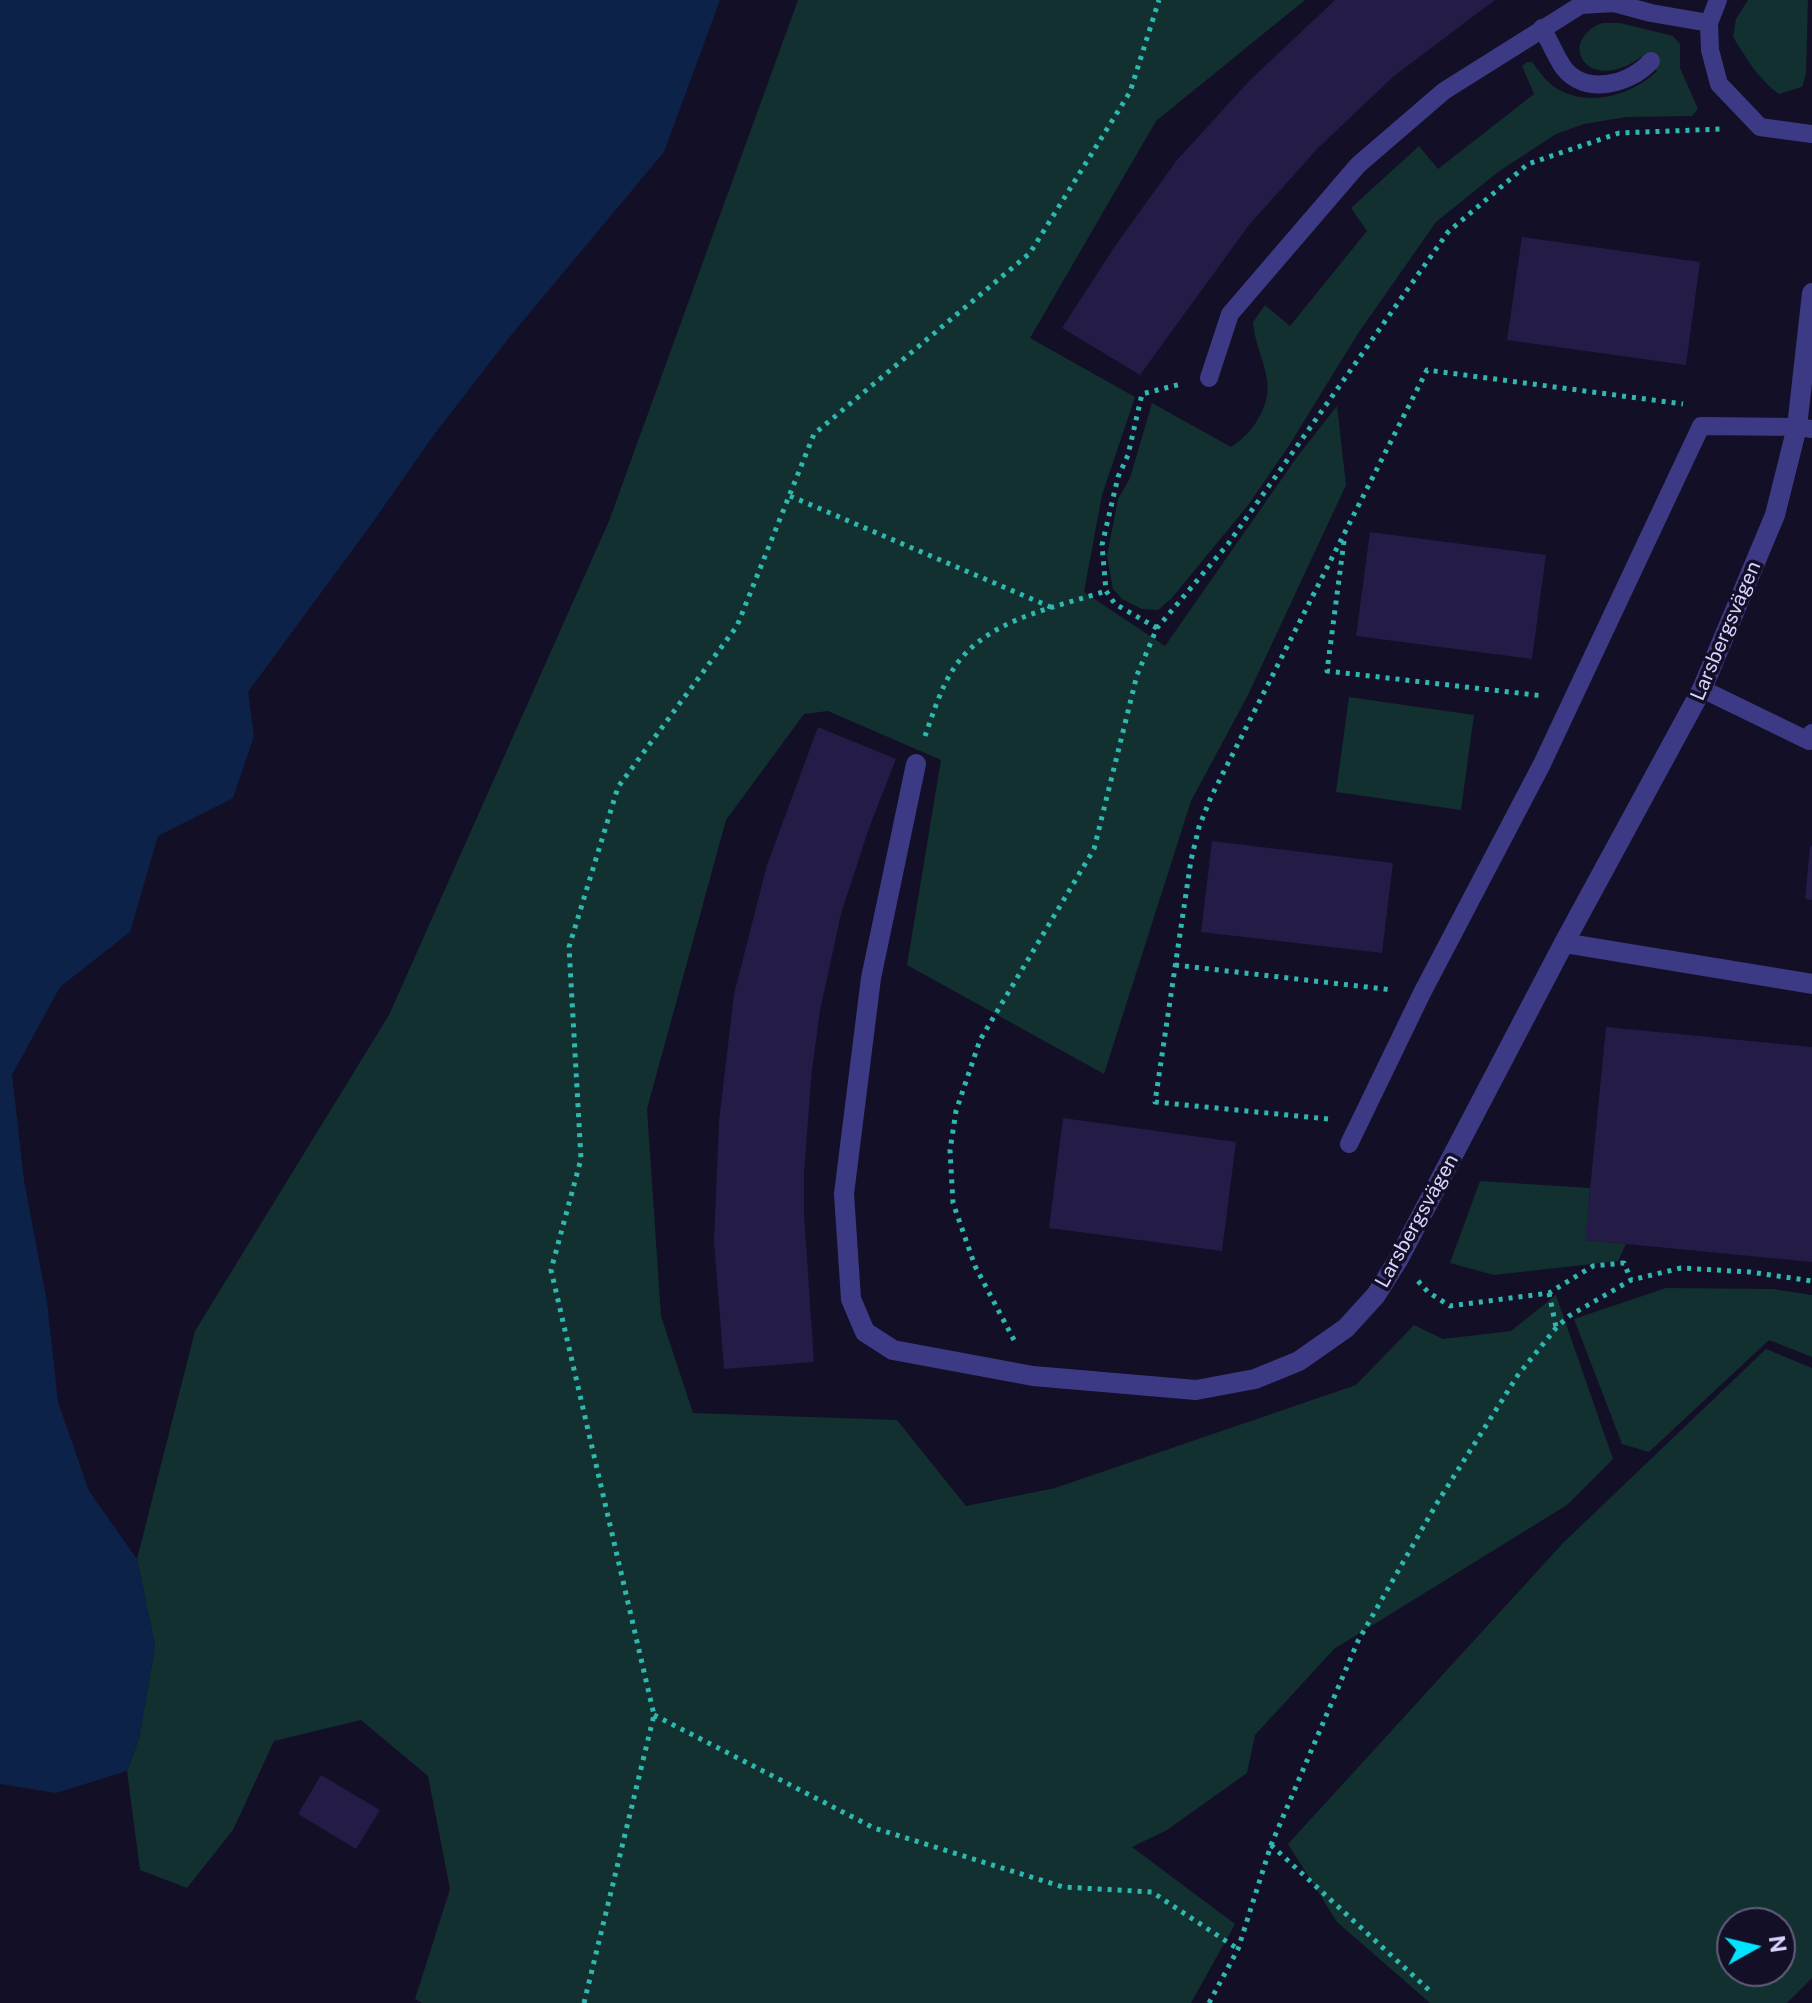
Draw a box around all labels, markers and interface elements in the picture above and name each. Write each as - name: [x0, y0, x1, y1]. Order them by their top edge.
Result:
- street label: Larsbergsvägen: [1686, 558, 1766, 704]
- street label: Larsbergsvägen: [1370, 1150, 1464, 1292]
- north arrow: [1716, 1907, 1796, 1987]
- text: N: [1764, 1934, 1792, 1954]

